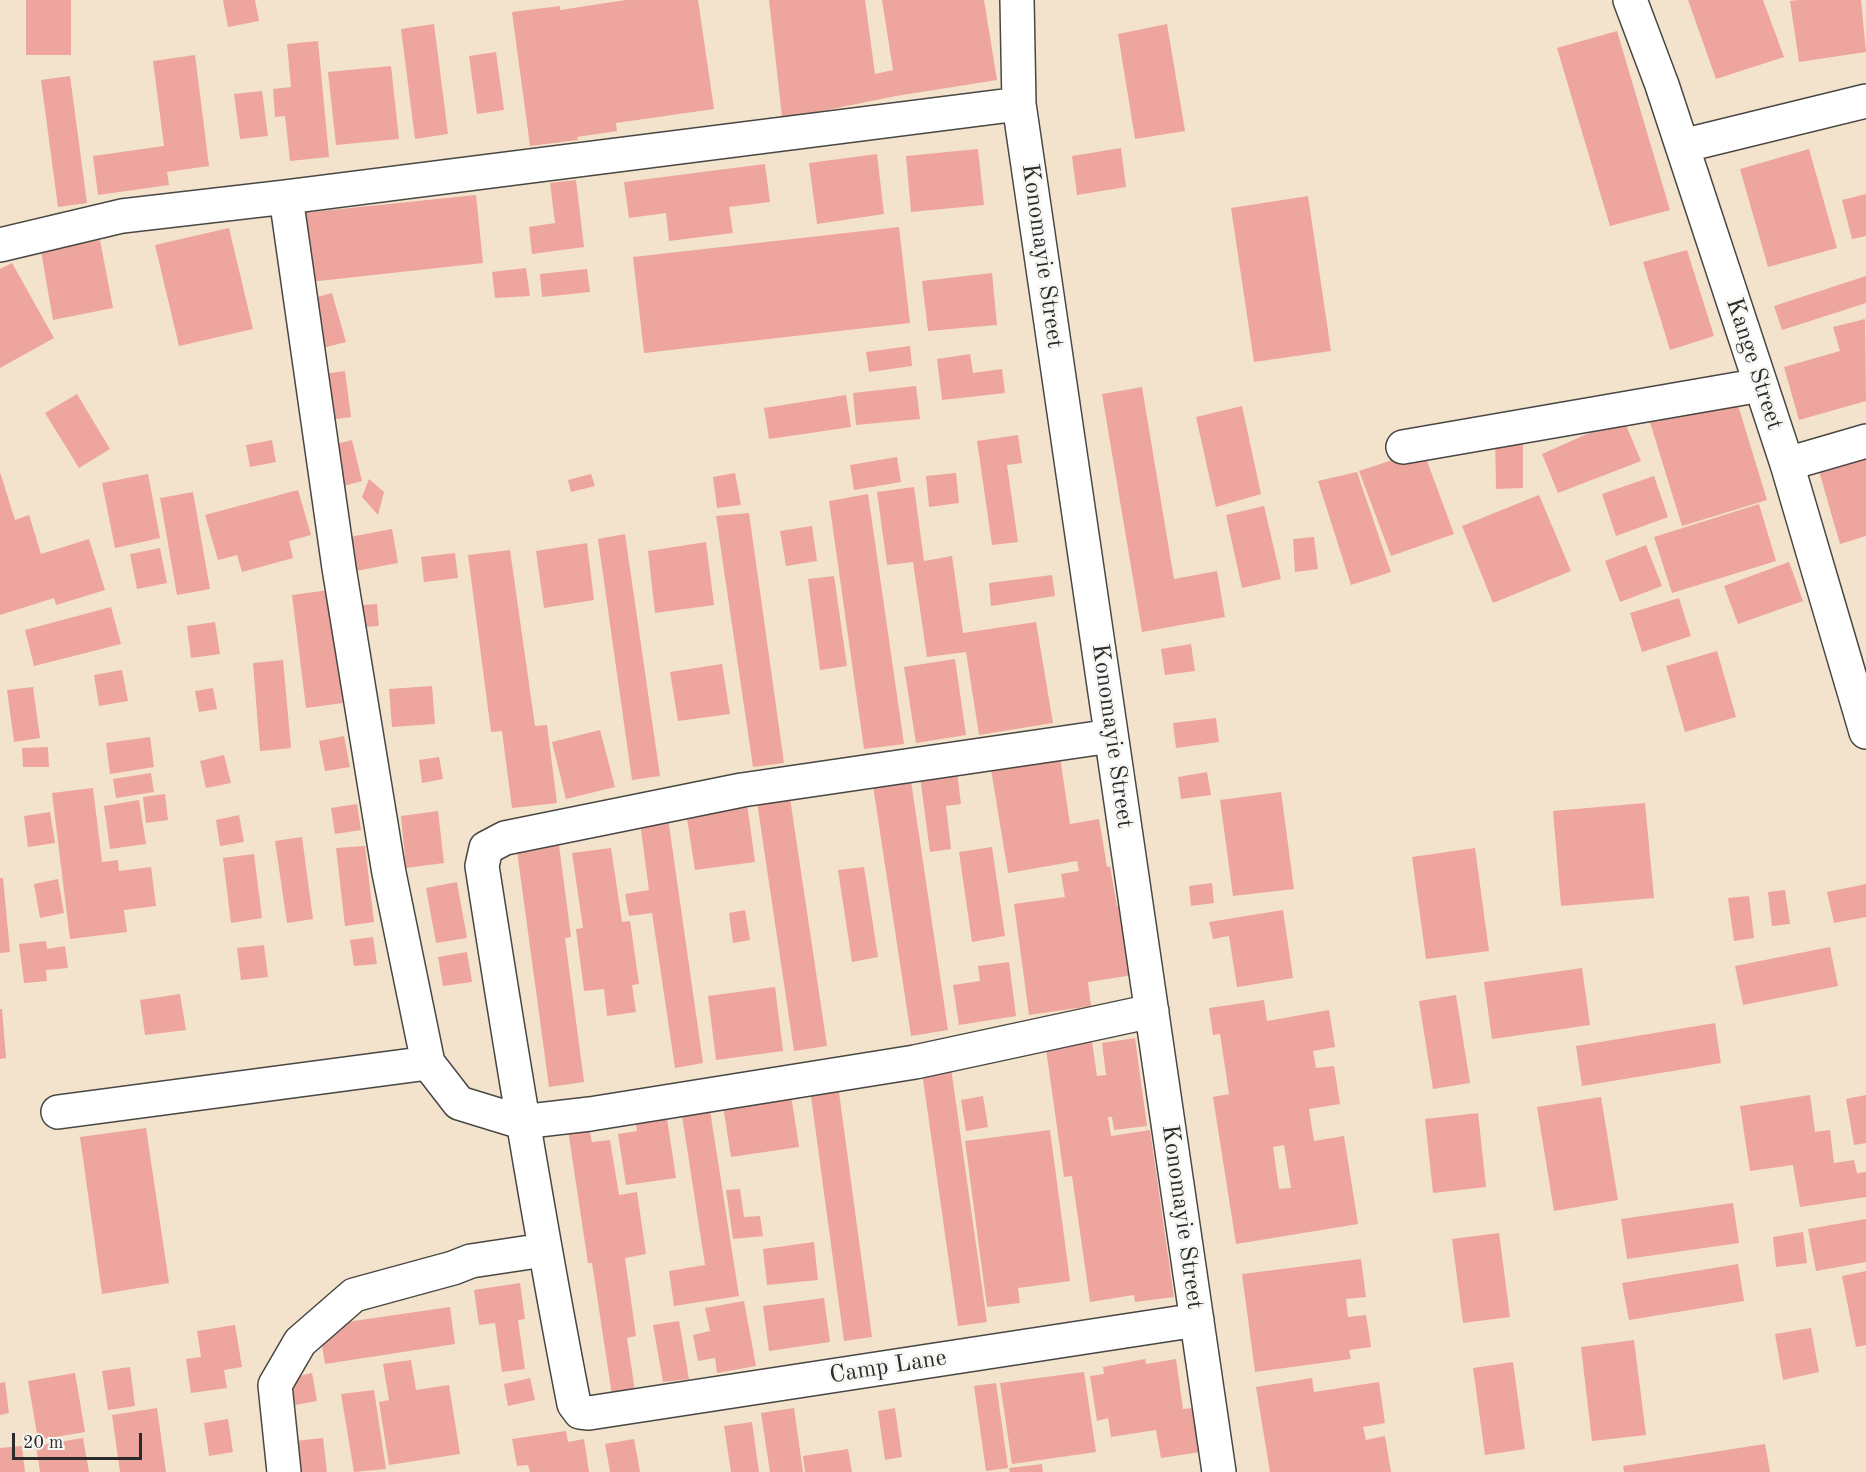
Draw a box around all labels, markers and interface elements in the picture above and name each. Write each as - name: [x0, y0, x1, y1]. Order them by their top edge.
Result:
- street label: Konomayie Street: [1015, 162, 1069, 350]
- street label: Kange Street: [1719, 294, 1789, 434]
- street label: Konomayie Street: [1085, 642, 1139, 830]
- street label: Konomayie Street: [1155, 1123, 1209, 1311]
- street label: Camp Lane: [827, 1344, 949, 1390]
- scale bar: [15, 1421, 146, 1459]
- text: 20 m: [23, 1434, 63, 1452]

